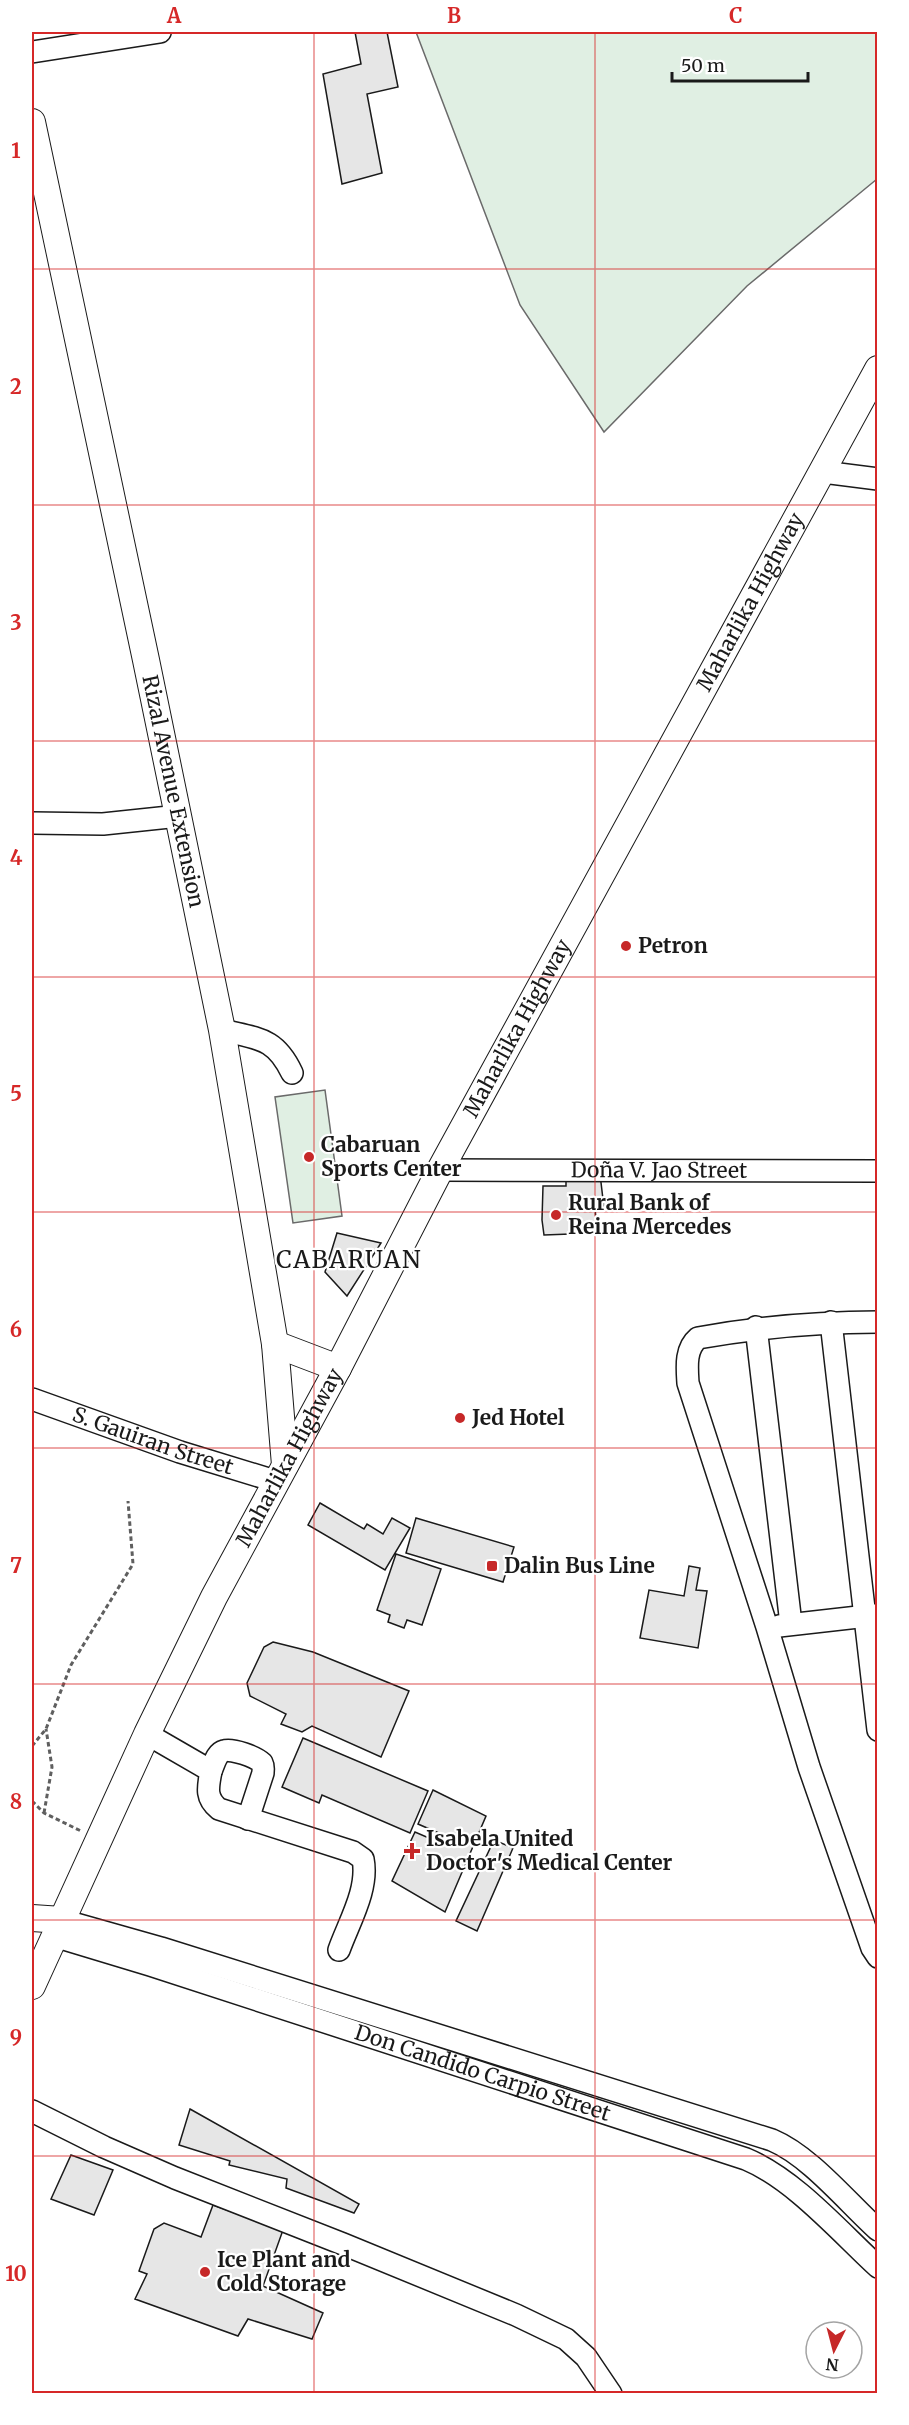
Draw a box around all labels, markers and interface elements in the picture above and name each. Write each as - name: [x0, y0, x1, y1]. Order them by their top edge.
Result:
- text: A: [166, 3, 182, 28]
- text: B: [447, 3, 461, 28]
- text: C: [729, 3, 743, 28]
- scale bar: [672, 45, 808, 83]
- text: 50 m: [681, 54, 725, 77]
- text: 1: [11, 138, 21, 163]
- text: 2: [10, 374, 22, 399]
- street label: Maharlika Highway: [691, 507, 810, 696]
- text: 3: [10, 610, 22, 635]
- street label: Rizal Avenue Extension: [136, 673, 211, 910]
- text: 4: [10, 845, 23, 870]
- place label: Petron: [638, 932, 708, 959]
- street label: Maharlika Highway: [457, 934, 577, 1122]
- marker: Petron: [619, 939, 633, 953]
- text: 5: [10, 1081, 22, 1106]
- place label: Cabaruan Sports Center: [321, 1131, 462, 1182]
- marker: Cabaruan Sports Center: [302, 1150, 316, 1164]
- street label: Doña V. Jao Street: [571, 1156, 747, 1184]
- place label: Rural Bank of Reina Mercedes: [568, 1189, 732, 1240]
- marker: Rural Bank of Reina Mercedes: [549, 1208, 563, 1222]
- district label: CABARUAN: [276, 1244, 422, 1275]
- text: 6: [10, 1317, 22, 1342]
- street label: Maharlika Highway: [230, 1363, 349, 1551]
- street label: S. Gauiran Street: [69, 1401, 237, 1480]
- place label: Jed Hotel: [471, 1404, 565, 1431]
- marker: Jed Hotel: [453, 1411, 467, 1425]
- place label: Dalin Bus Line: [504, 1552, 655, 1579]
- text: 7: [10, 1553, 22, 1578]
- marker: Dalin Bus Line: [485, 1559, 499, 1573]
- text: 8: [10, 1789, 22, 1814]
- place label: Isabela United Doctor's Medical Center: [426, 1825, 673, 1876]
- marker: Isabela United Doctor's Medical Center: [403, 1842, 421, 1860]
- street label: Don Candido Carpio Street: [351, 2019, 614, 2127]
- text: 9: [10, 2025, 22, 2050]
- place label: Ice Plant and Cold Storage: [217, 2246, 350, 2297]
- text: 10: [5, 2261, 27, 2286]
- marker: Ice Plant and Cold Storage: [198, 2265, 212, 2279]
- north arrow: [804, 2320, 864, 2380]
- text: N: [825, 2354, 840, 2376]

